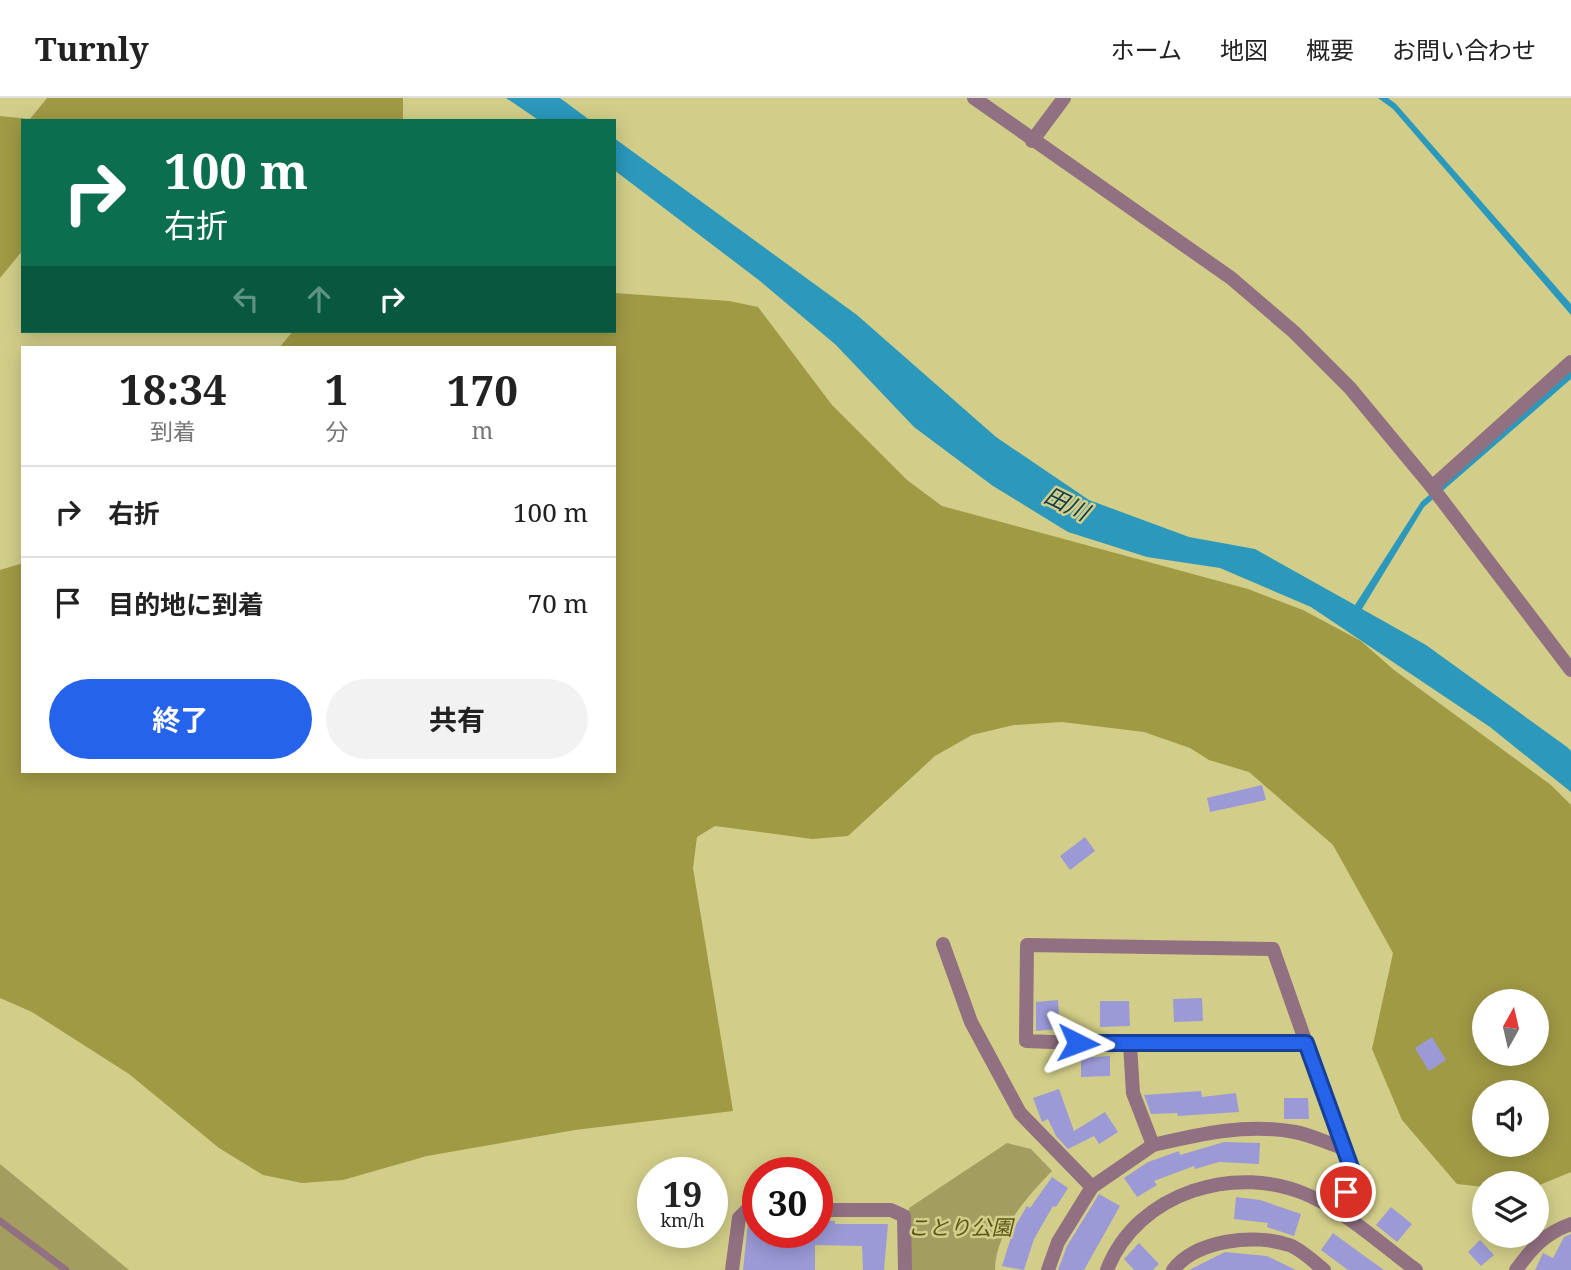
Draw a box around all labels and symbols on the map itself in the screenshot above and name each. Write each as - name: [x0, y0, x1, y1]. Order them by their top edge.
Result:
- water label: 田川: [1039, 479, 1097, 529]
- north arrow: [1472, 989, 1549, 1066]
- position arrow: [1041, 1006, 1115, 1080]
- speed limit sign: 30: [742, 1157, 833, 1248]
- pin: [1316, 1162, 1376, 1222]
- park label: ことり公園: [908, 1213, 1015, 1241]

